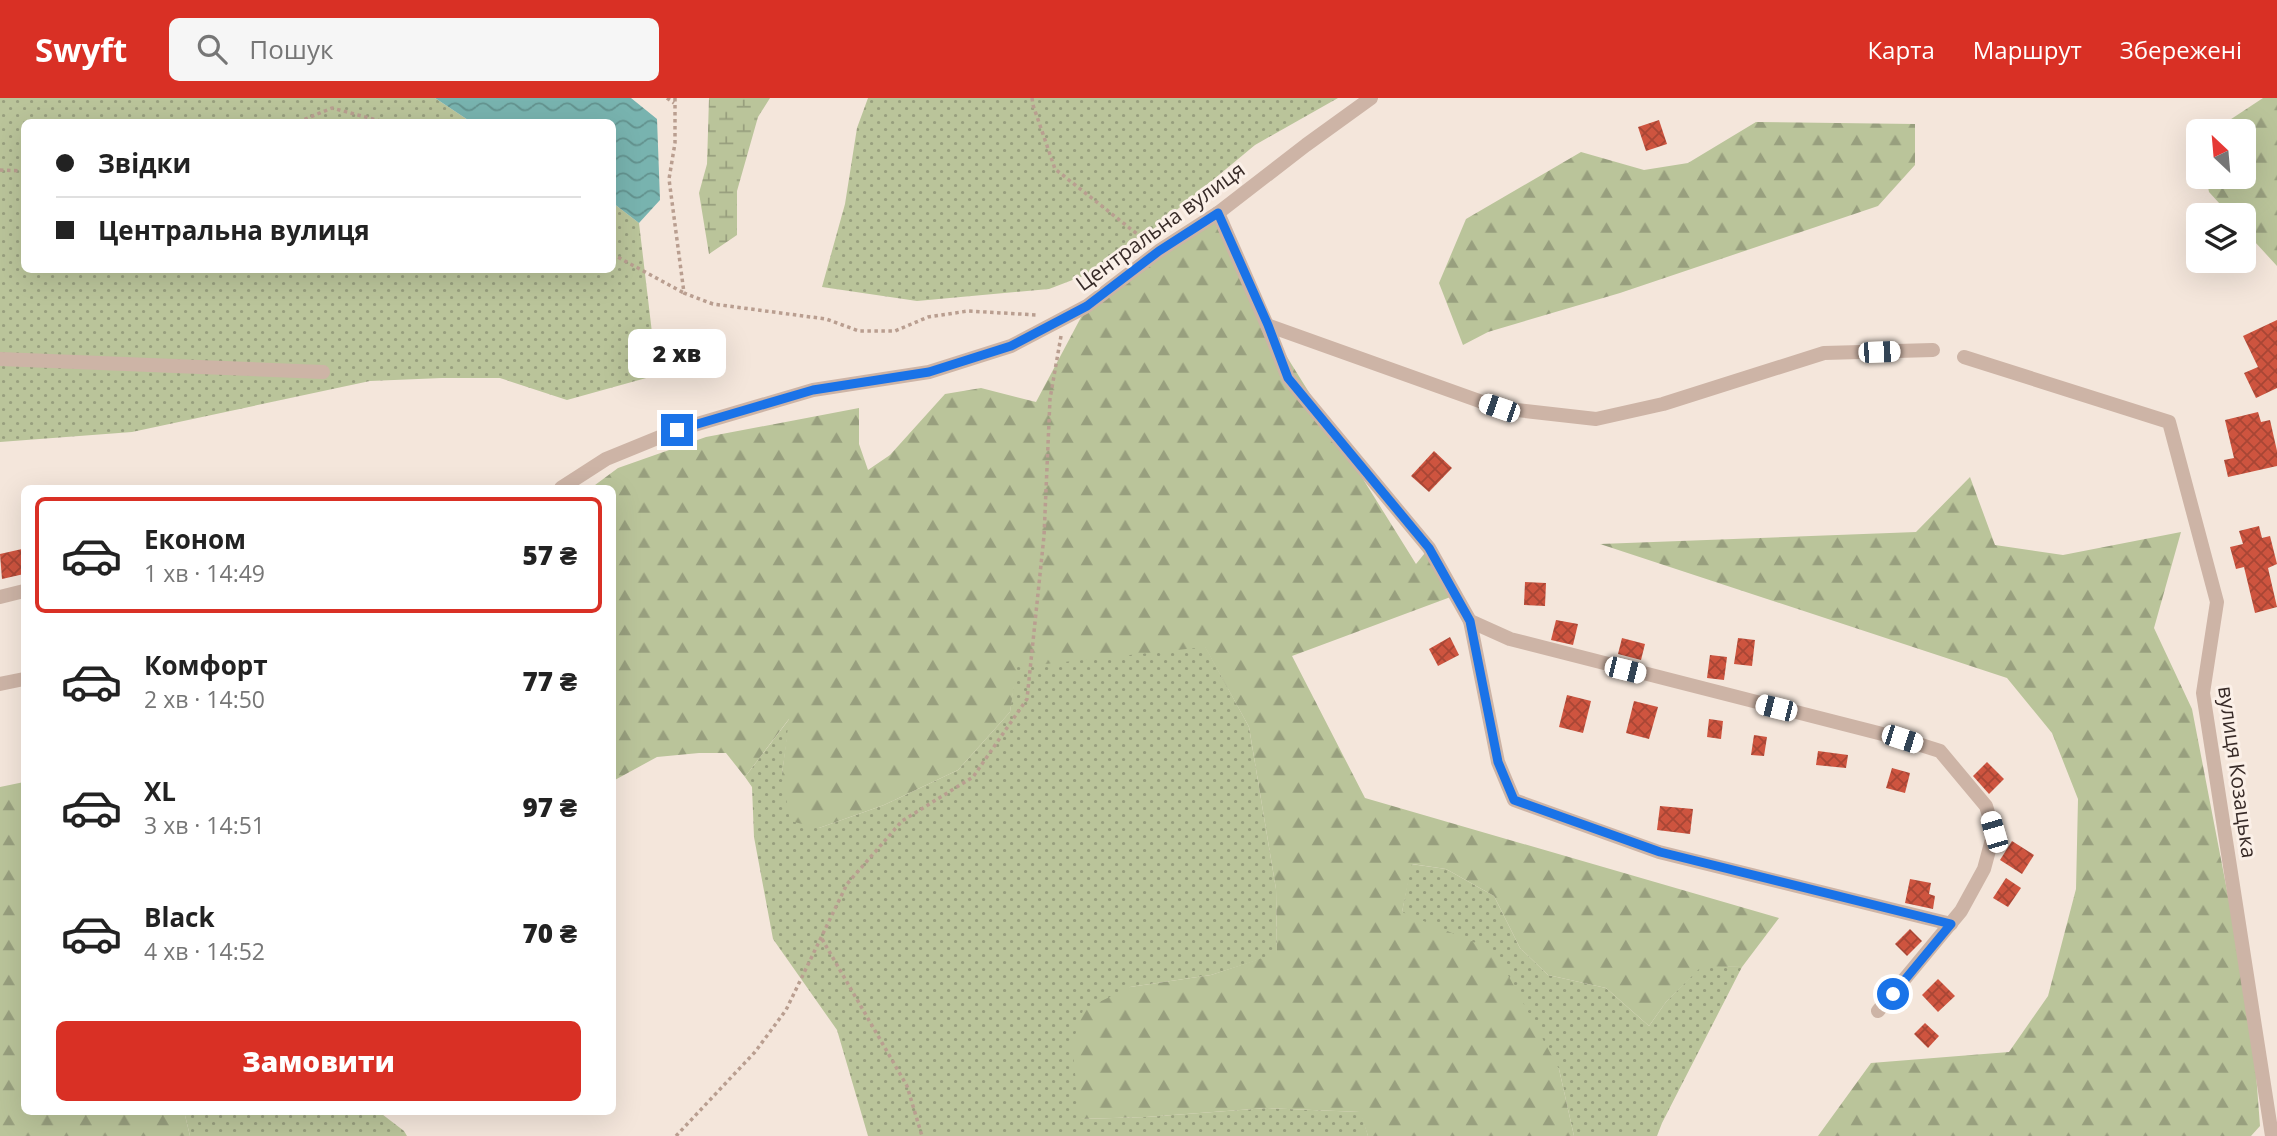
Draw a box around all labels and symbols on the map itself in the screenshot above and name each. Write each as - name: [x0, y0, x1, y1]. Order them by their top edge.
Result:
- north arrow: [2186, 119, 2256, 189]
- street label: Центральна вулиця: [1070, 155, 1250, 297]
- callout: 2 хв: [628, 328, 726, 378]
- car: [1858, 341, 1901, 363]
- car: [1476, 391, 1523, 425]
- route end: [661, 414, 693, 446]
- car: [1603, 655, 1648, 685]
- street label: вулиця Козацька: [2212, 684, 2264, 860]
- car: [1754, 693, 1799, 723]
- car: [1879, 723, 1926, 755]
- car: [1979, 809, 2010, 855]
- route start: [1877, 978, 1909, 1010]

